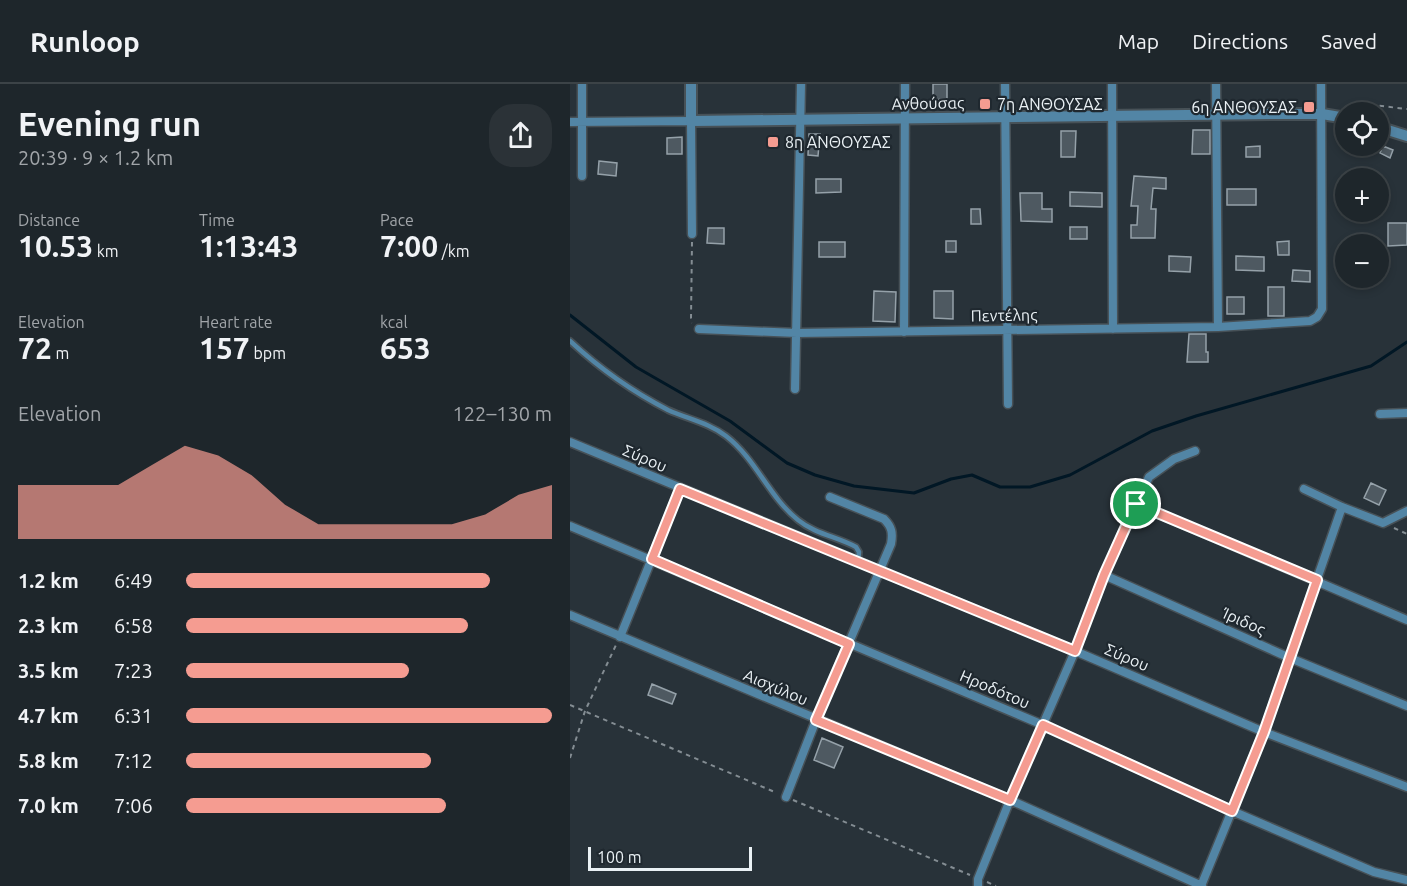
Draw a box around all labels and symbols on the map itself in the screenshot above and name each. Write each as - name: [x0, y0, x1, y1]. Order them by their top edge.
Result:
- street label: Ανθούσας: [892, 93, 964, 114]
- place label: 7η ΑΝΘΟΥΣΑΣ: [997, 95, 1103, 113]
- marker: 7η ΑΝΘΟΥΣΑΣ: [978, 97, 992, 111]
- place label: 6η ΑΝΘΟΥΣΑΣ: [1191, 98, 1297, 116]
- marker: 6η ΑΝΘΟΥΣΑΣ: [1302, 100, 1316, 114]
- place label: 8η ΑΝΘΟΥΣΑΣ: [785, 133, 891, 151]
- marker: 8η ΑΝΘΟΥΣΑΣ: [766, 135, 780, 149]
- street label: Πεντέλης: [970, 305, 1038, 326]
- street label: Σύρου: [620, 441, 670, 475]
- pin: [1110, 478, 1161, 529]
- street label: Ίριδος: [1219, 603, 1268, 639]
- street label: Σύρου: [1102, 640, 1152, 674]
- street label: Αισχύλου: [741, 665, 811, 709]
- street label: Ηροδότου: [957, 666, 1033, 712]
- scale bar: [588, 844, 752, 872]

